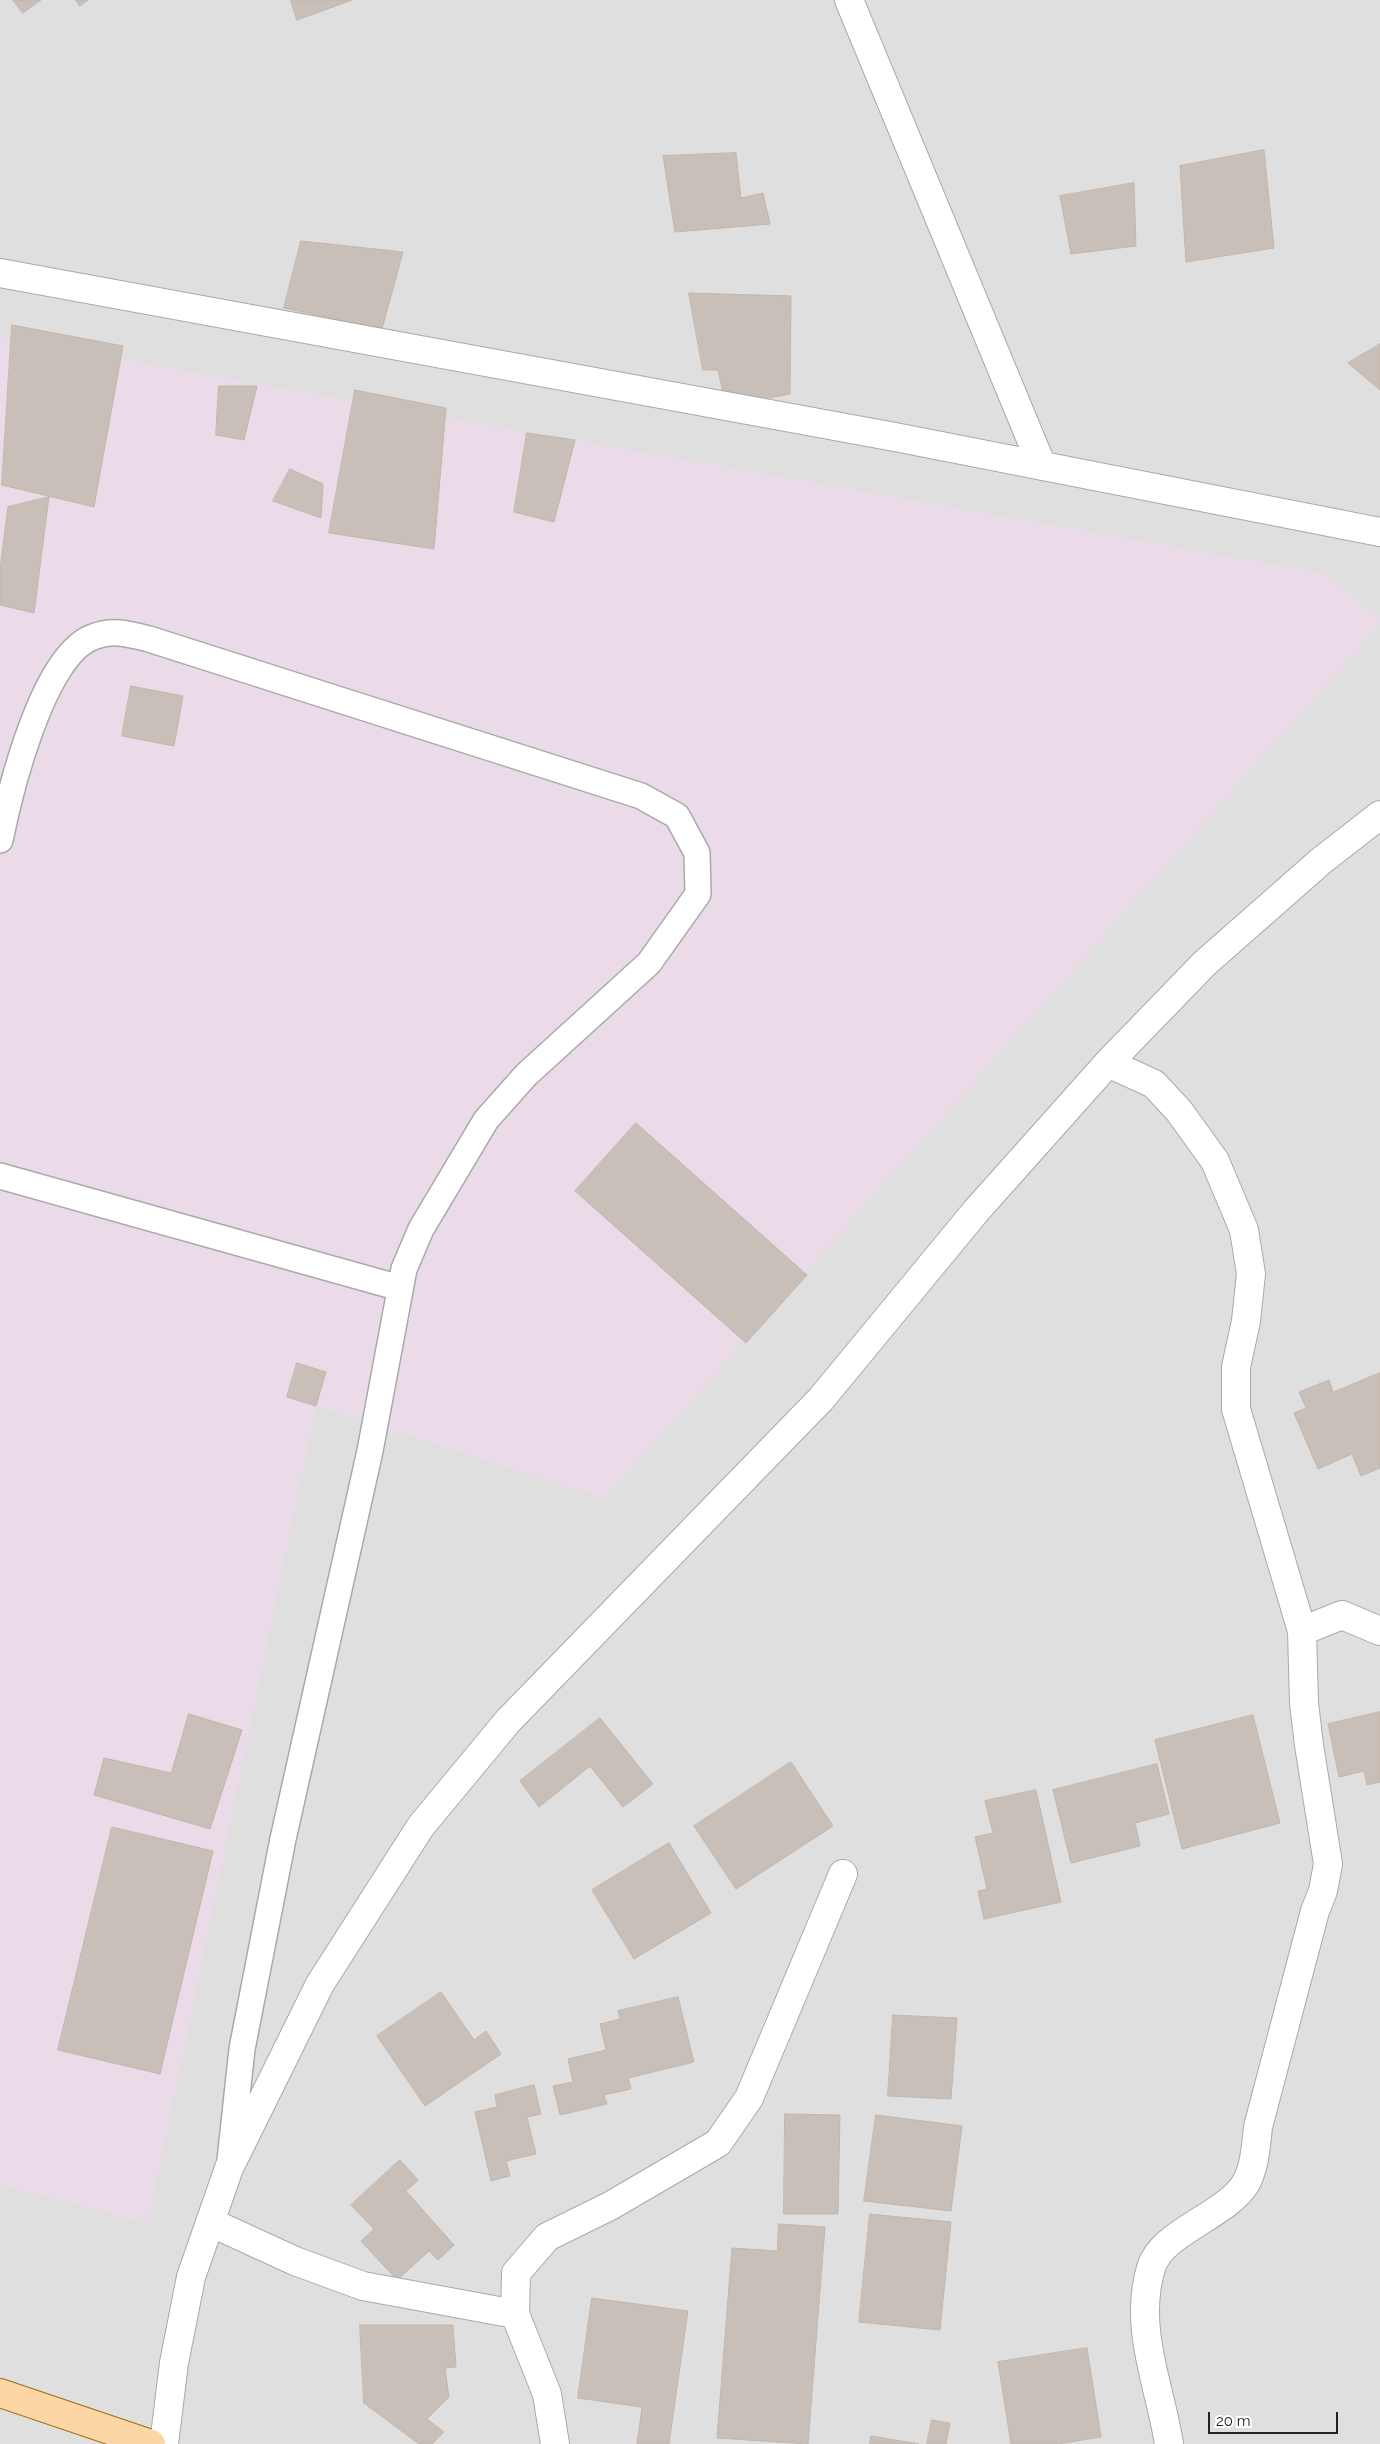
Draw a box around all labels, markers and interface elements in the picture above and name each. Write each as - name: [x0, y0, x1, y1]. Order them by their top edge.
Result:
- scale bar: [1210, 2402, 1340, 2434]
- text: 20 m: [1216, 2412, 1251, 2430]

